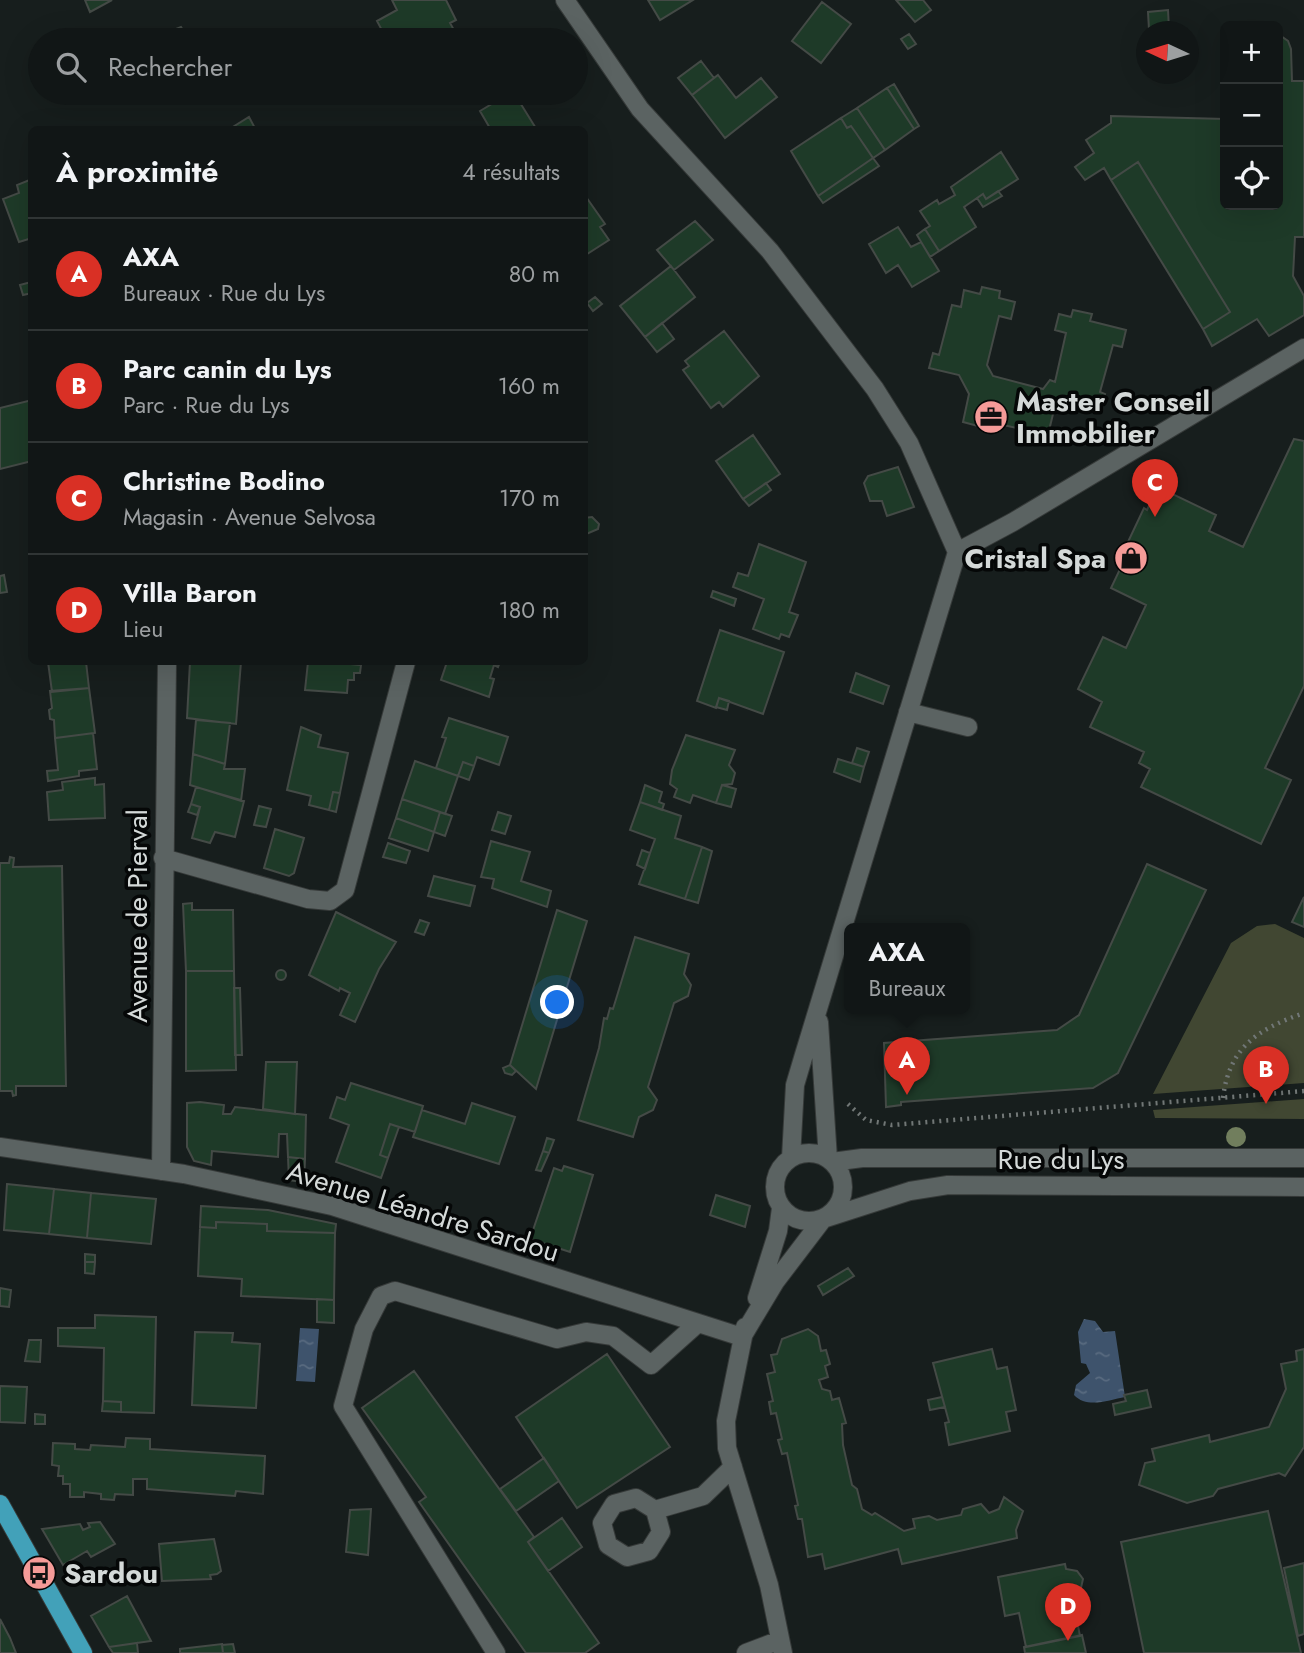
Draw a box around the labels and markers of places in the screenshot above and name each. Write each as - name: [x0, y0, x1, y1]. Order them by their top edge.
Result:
- place label: Master Conseil Immobilier: [1016, 381, 1210, 454]
- office icon: Master Conseil Immobilier: [972, 398, 1010, 436]
- pin: C: [1132, 459, 1178, 517]
- place label: Cristal Spa: [965, 538, 1106, 579]
- shop icon: Cristal Spa: [1112, 539, 1150, 577]
- pin: A: [884, 1037, 930, 1095]
- pin: B: [1243, 1046, 1289, 1104]
- place label: Sardou: [64, 1553, 158, 1594]
- bus stop icon: Sardou: [20, 1554, 58, 1592]
- pin: D: [1045, 1583, 1091, 1641]

